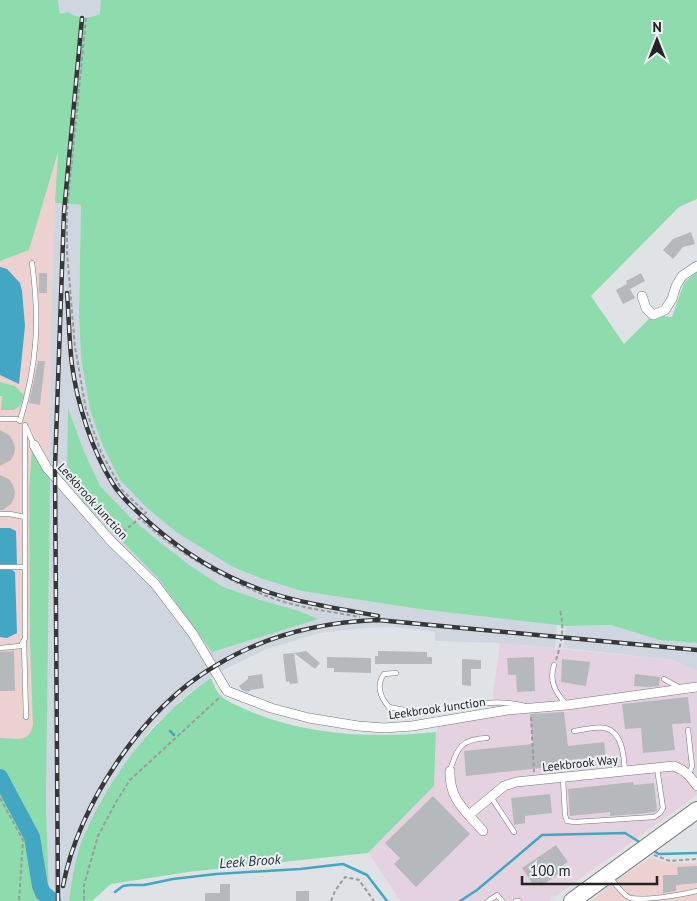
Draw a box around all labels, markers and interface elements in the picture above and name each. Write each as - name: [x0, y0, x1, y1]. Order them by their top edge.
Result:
- north arrow: [632, 15, 682, 65]
- text: N: [652, 18, 662, 36]
- street label: Leekbrook Junction: [55, 460, 131, 542]
- street label: Leekbrook Junction: [388, 694, 486, 722]
- street label: Leekbrook Way: [541, 752, 619, 774]
- water label: Leek Brook: [219, 850, 282, 872]
- scale bar: [522, 854, 657, 886]
- text: 100 m: [530, 861, 571, 880]

